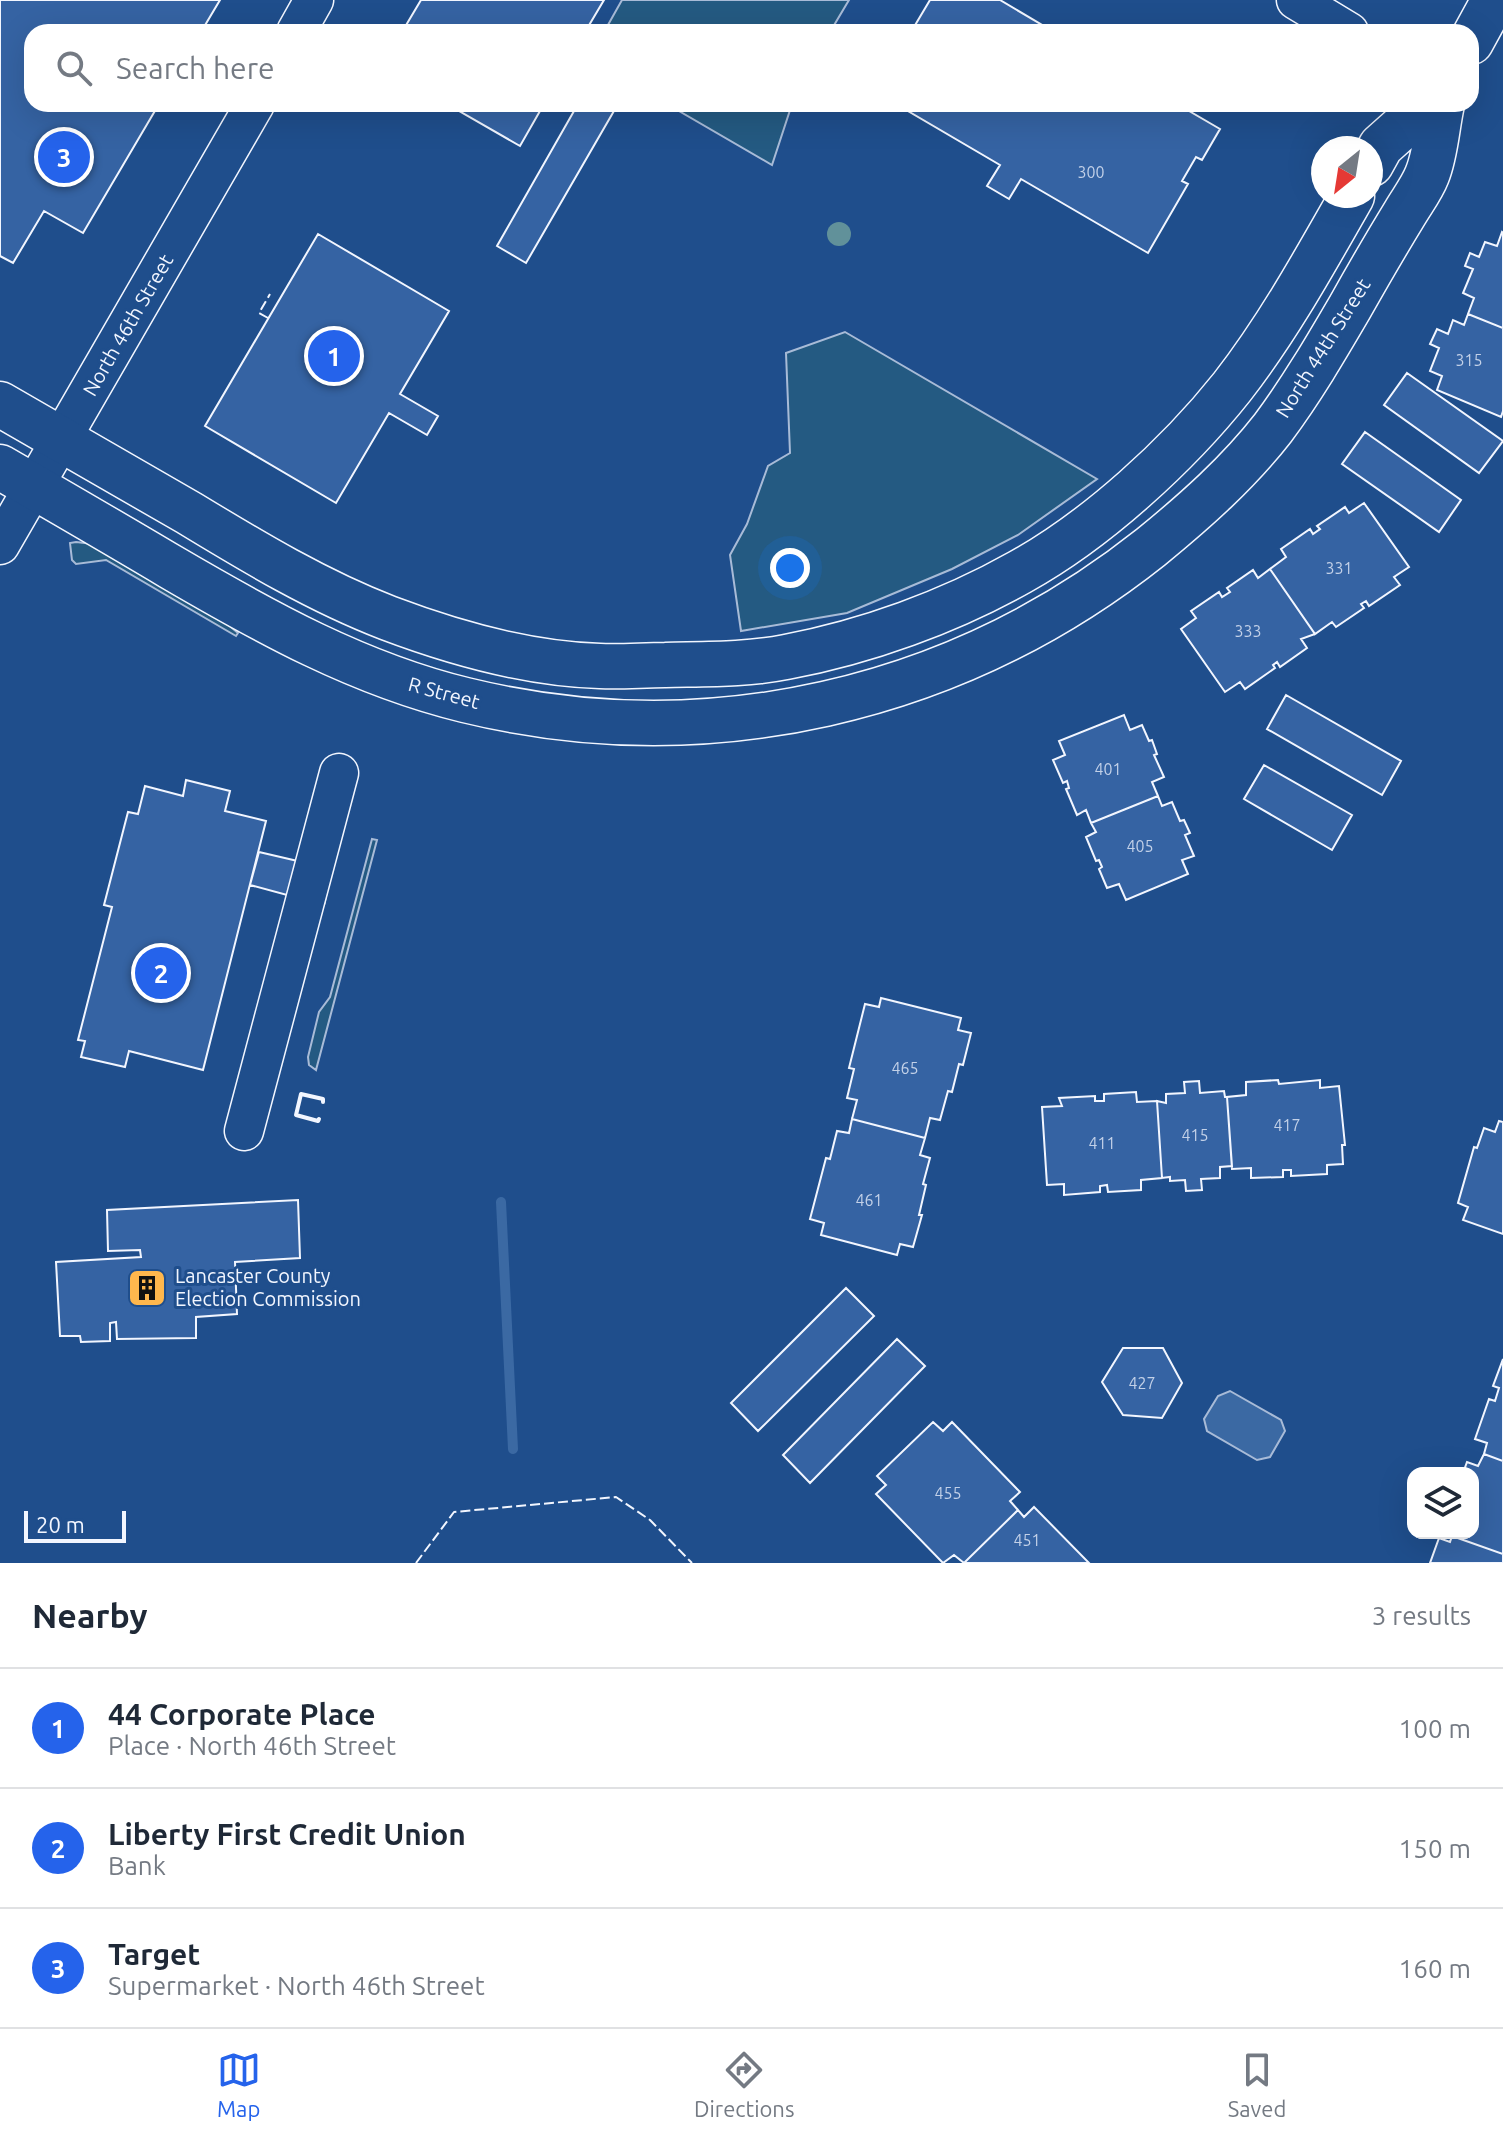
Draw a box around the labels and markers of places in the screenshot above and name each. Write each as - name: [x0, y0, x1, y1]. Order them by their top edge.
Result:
- pin: 3: [38, 127, 90, 187]
- pin: 1: [308, 326, 360, 386]
- pin: 2: [135, 943, 187, 1003]
- place label: Lancaster County Election Commission: [175, 1264, 361, 1310]
- building icon: Lancaster County Election Commission: [126, 1267, 168, 1309]

